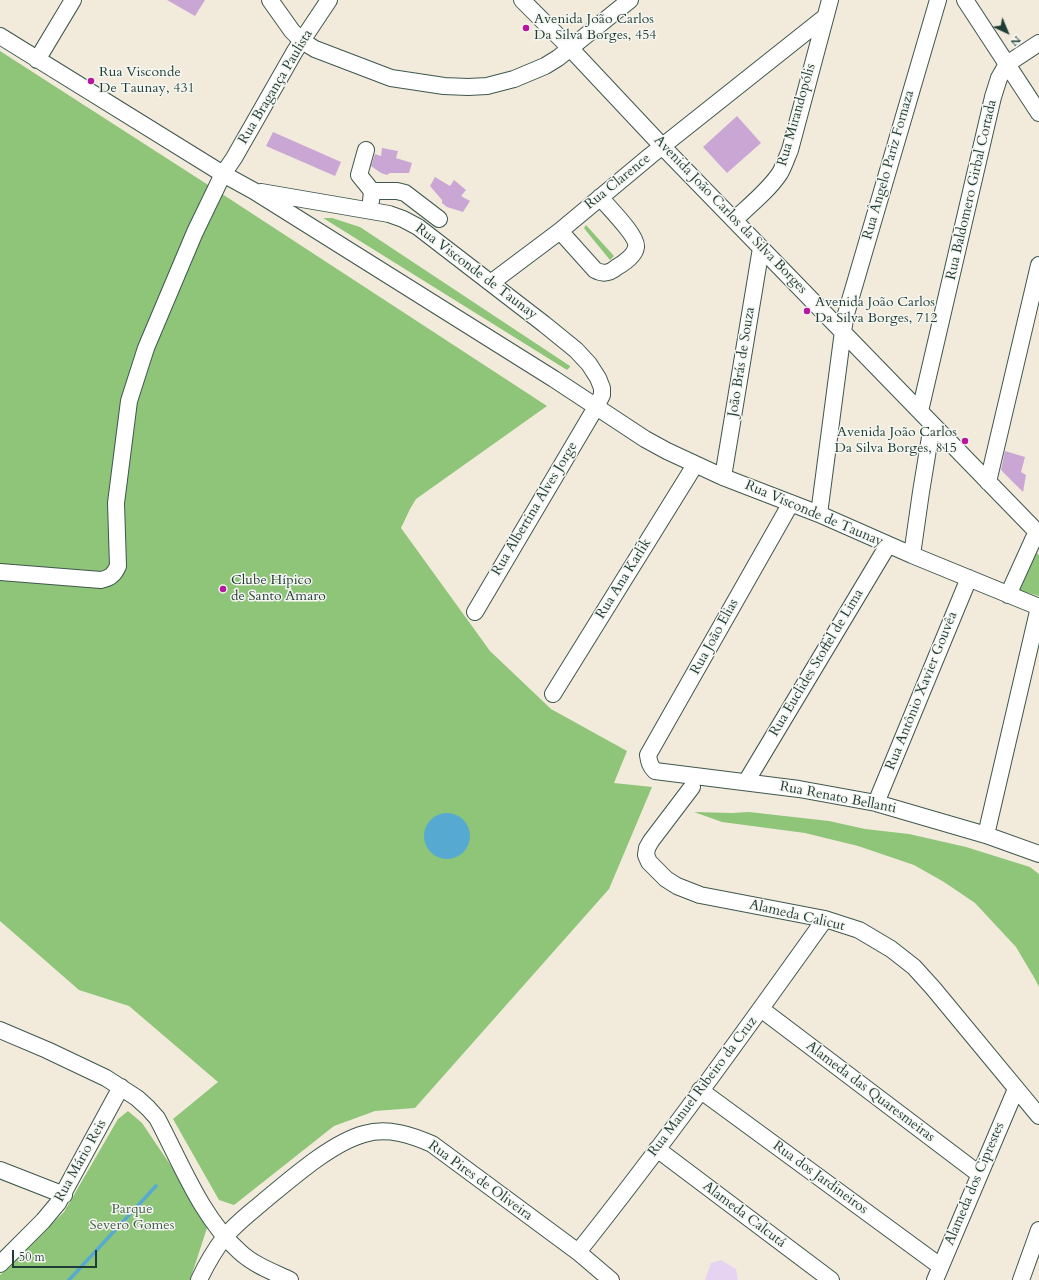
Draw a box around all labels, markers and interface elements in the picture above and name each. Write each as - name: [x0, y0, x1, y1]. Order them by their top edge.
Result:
- place label: Avenida João Carlos Da Silva Borges, 454: [534, 12, 656, 44]
- north arrow: [987, 12, 1027, 52]
- marker: Avenida João Carlos Da Silva Borges, 454: [521, 23, 531, 33]
- street label: Rua Bragança Paulista: [235, 27, 317, 147]
- text: N: [1007, 32, 1024, 50]
- street label: Rua Mirandopólis: [774, 62, 820, 168]
- place label: Rua Visconde De Taunay, 431: [99, 65, 195, 98]
- marker: Rua Visconde De Taunay, 431: [86, 76, 96, 86]
- street label: Rua Ângelo Pariz Fornaza: [860, 88, 918, 242]
- street label: Rua Baldomero Girbal Cortada: [943, 98, 1001, 282]
- street label: Avenida João Carlos da Silva Borges: [650, 132, 810, 298]
- street label: Rua Clarence: [582, 150, 654, 214]
- street label: Rua Visconde de Taunay: [412, 221, 540, 323]
- place label: Avenida João Carlos Da Silva Borges, 712: [815, 295, 937, 328]
- street label: João Brás de Souza: [725, 306, 759, 418]
- marker: Avenida João Carlos Da Silva Borges, 712: [802, 306, 812, 316]
- place label: Avenida João Carlos Da Silva Borges, 815: [835, 425, 957, 458]
- marker: Avenida João Carlos Da Silva Borges, 815: [960, 436, 970, 446]
- street label: Rua Albertina Alves Jorge: [488, 439, 582, 579]
- street label: Rua Visconde de Taunay: [742, 477, 886, 551]
- street label: Rua Ana Karlik: [593, 536, 655, 622]
- place label: Clube Hípico de Santo Amaro: [231, 573, 326, 606]
- marker: Clube Hípico de Santo Amaro: [218, 584, 228, 594]
- street label: Rua Euclides Stoffel de Lima: [766, 586, 868, 740]
- street label: Rua João Elias: [687, 596, 743, 678]
- street label: Rua Antônio Xavier Gouvêa: [882, 609, 962, 773]
- street label: Rua Renato Bellanti: [778, 778, 898, 818]
- street label: Alameda Calicut: [747, 897, 847, 935]
- street label: Rua Manuel Ribeiro da Cruz: [645, 1014, 761, 1160]
- street label: Alameda das Quaresmeiras: [802, 1038, 938, 1146]
- street label: Rua Mário Reis: [51, 1117, 111, 1205]
- street label: Alameda dos Ciprestes: [941, 1120, 1009, 1248]
- street label: Rua Pires de Oliveira: [424, 1137, 536, 1225]
- street label: Rua dos Jardineiros: [769, 1138, 871, 1218]
- street label: Alameda Calcutá: [699, 1178, 789, 1252]
- park label: Parque Severo Gomes: [90, 1202, 174, 1234]
- scale bar: [14, 1242, 99, 1268]
- text: 50 m: [19, 1249, 45, 1265]

